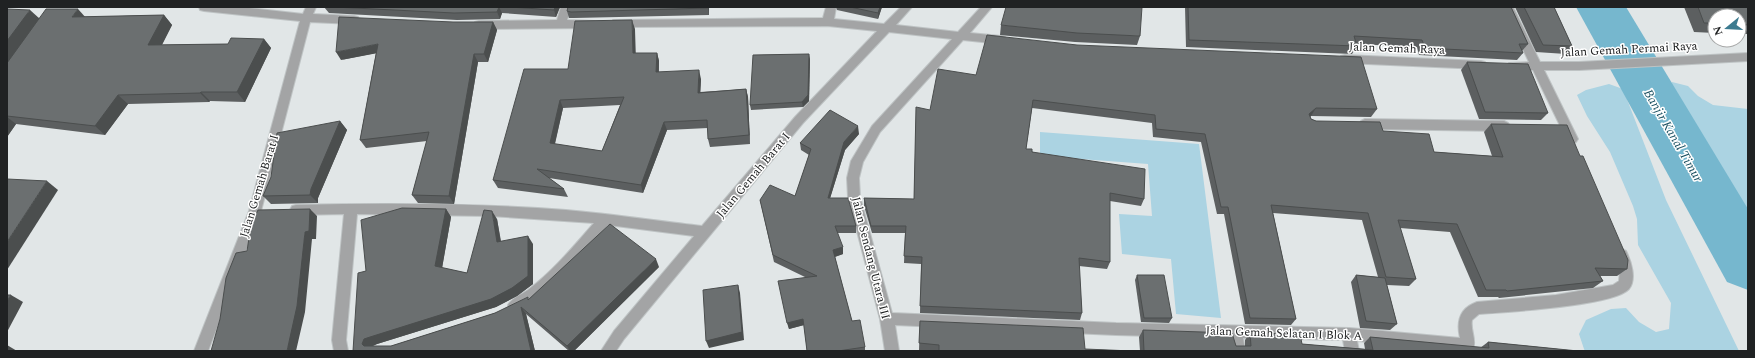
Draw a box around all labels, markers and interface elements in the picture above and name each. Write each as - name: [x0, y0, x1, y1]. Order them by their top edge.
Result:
- north arrow: [1707, 8, 1747, 48]
- text: N: [1708, 24, 1727, 38]
- street label: Jalan Gemah Permai Raya: [1560, 36, 1698, 63]
- street label: Jalan Gemah Raya: [1349, 37, 1445, 60]
- water label: Banjir Kanal Timur: [1638, 85, 1708, 186]
- street label: Jalan Gemah Barat I: [712, 128, 795, 222]
- street label: Jalan Gemah Barat I: [235, 132, 284, 240]
- street label: Jalan Sendang Utara III: [846, 195, 895, 321]
- street label: Jalan Gemah Selatan I Blok A: [1205, 321, 1363, 346]

